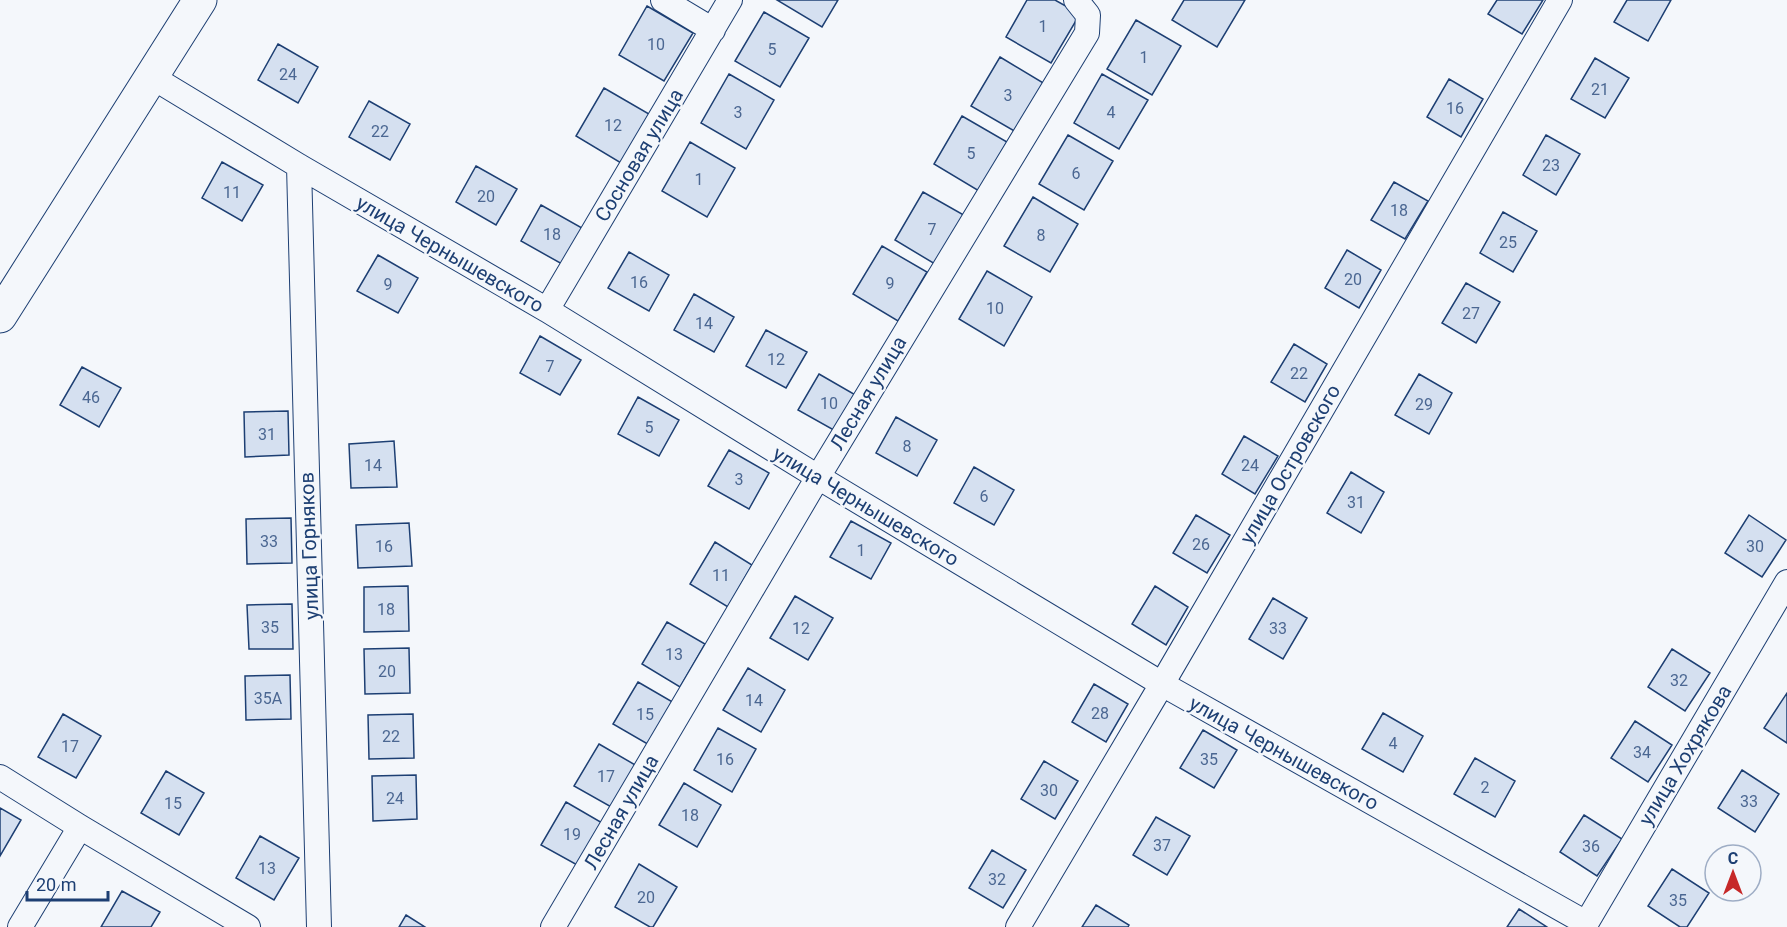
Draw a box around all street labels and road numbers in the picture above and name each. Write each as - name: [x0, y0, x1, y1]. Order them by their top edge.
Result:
- street label: Сосновая улица: [590, 84, 688, 226]
- street label: улица Чернышевского: [352, 190, 548, 318]
- street label: Лесная улица: [825, 332, 911, 454]
- street label: улица Островского: [1235, 380, 1345, 548]
- street label: улица Чернышевского: [769, 441, 963, 571]
- street label: улица Горняков: [294, 472, 324, 620]
- street label: улица Хохрякова: [1634, 680, 1736, 830]
- street label: улица Чернышевского: [1185, 691, 1383, 815]
- street label: Лесная улица: [578, 750, 664, 874]

